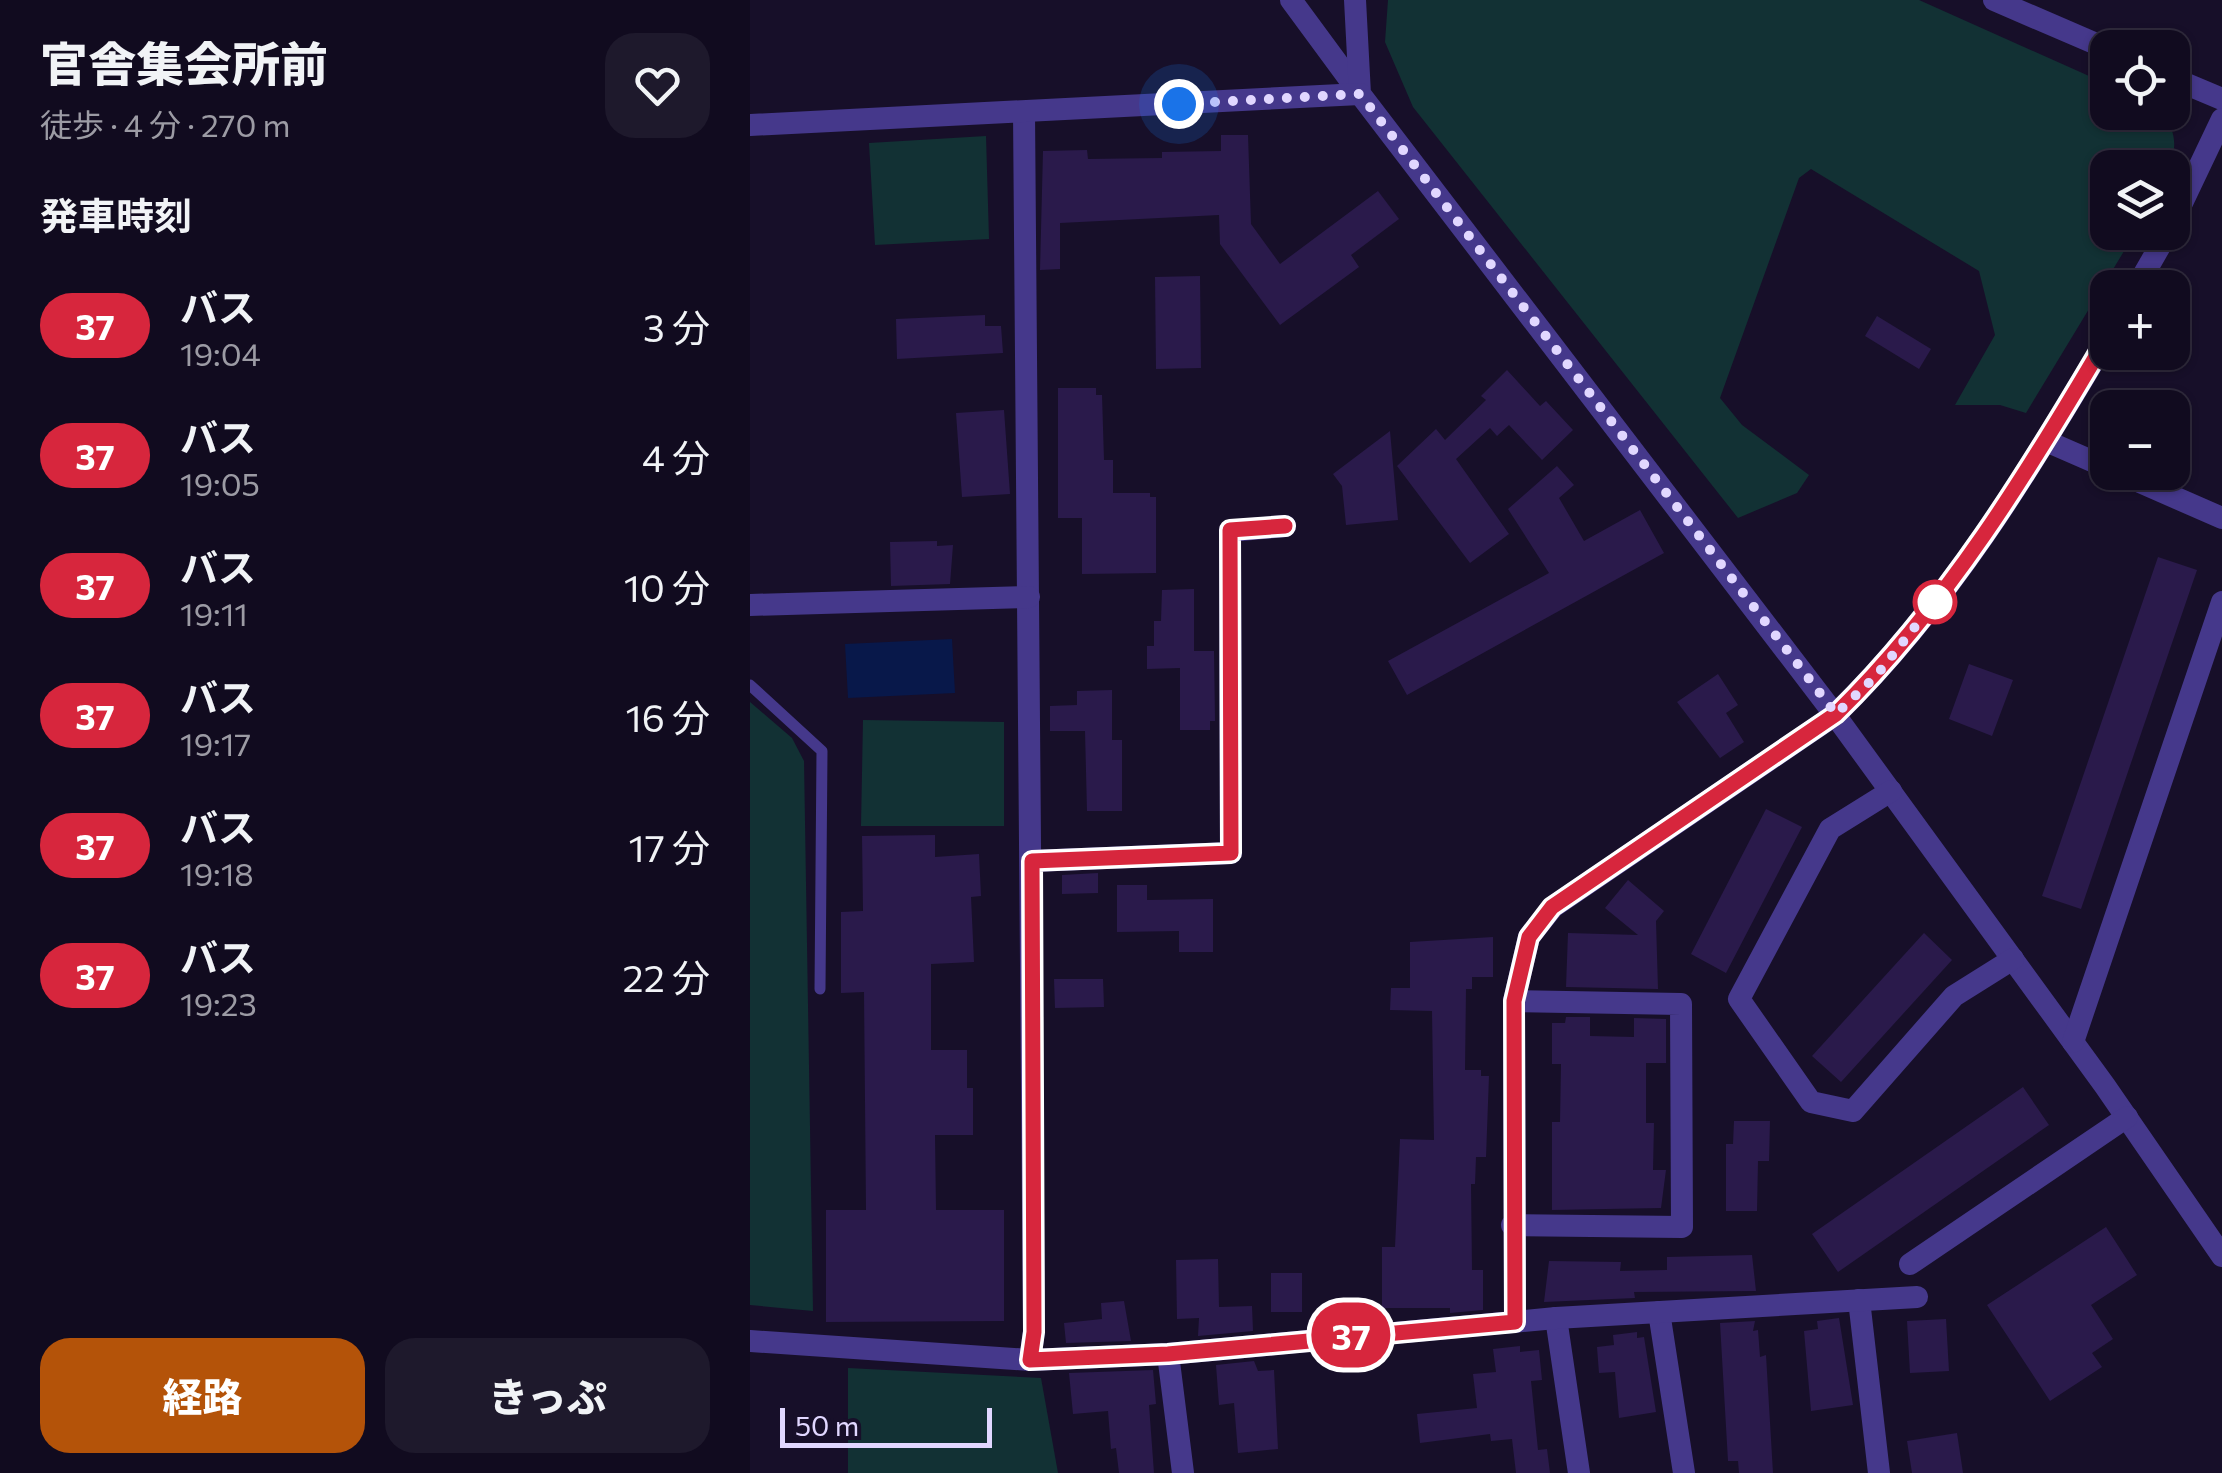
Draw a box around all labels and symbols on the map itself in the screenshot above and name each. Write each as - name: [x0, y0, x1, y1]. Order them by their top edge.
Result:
- your location: [1154, 79, 1204, 129]
- unlabelled marker: [1914, 581, 1956, 623]
- line badge: 37: [1306, 1302, 1396, 1368]
- scale bar: [780, 1403, 992, 1448]

